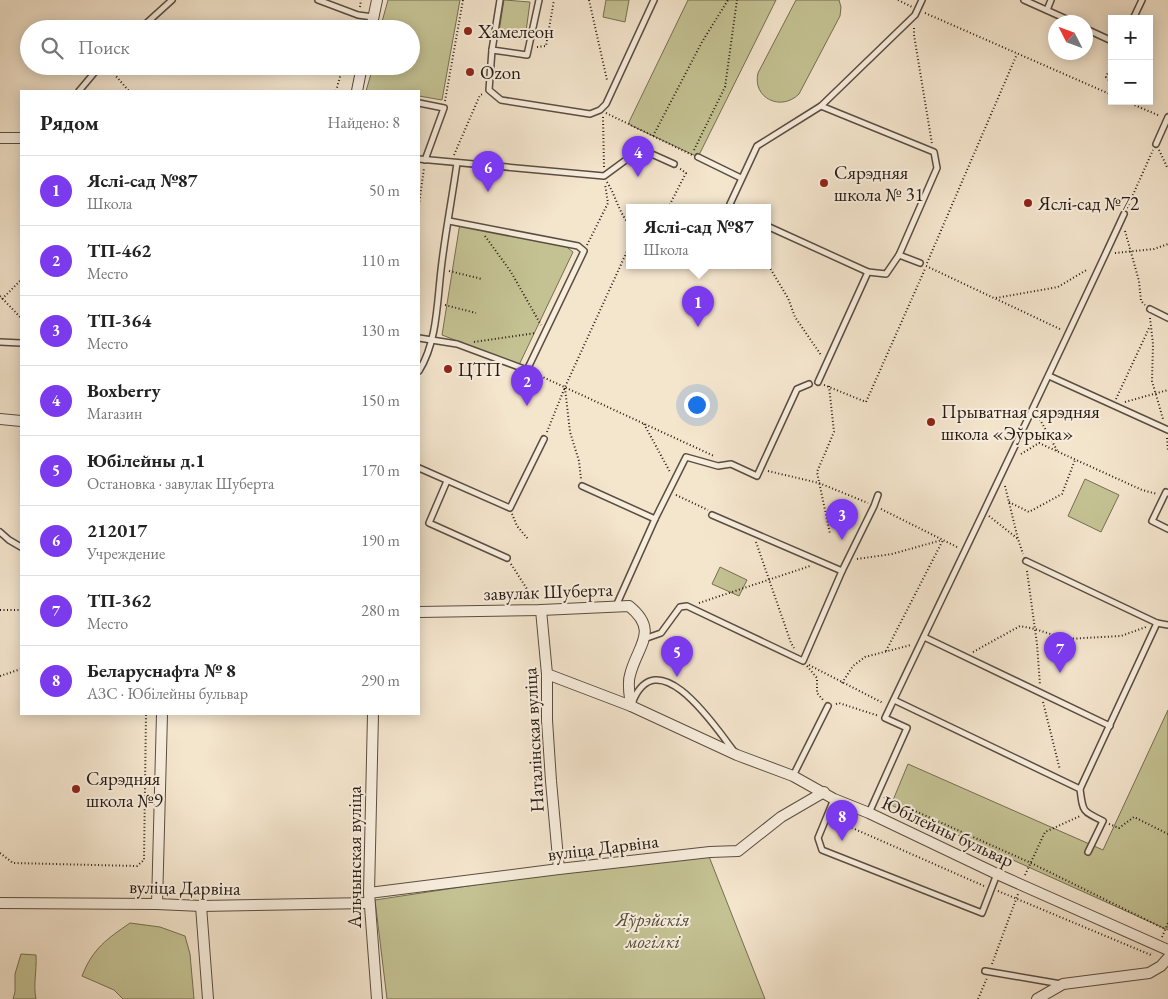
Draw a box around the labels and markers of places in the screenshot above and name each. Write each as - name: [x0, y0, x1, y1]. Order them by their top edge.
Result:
- place label: Хамелеон: [477, 19, 554, 44]
- marker: Хамелеон: [462, 25, 474, 37]
- place label: Ozon: [480, 60, 521, 85]
- marker: Ozon: [464, 66, 476, 78]
- pin: 4: [622, 136, 654, 177]
- pin: 6: [472, 151, 504, 192]
- place label: Сярэдняя школа № 31: [834, 160, 924, 207]
- marker: Сярэдняя школа № 31: [818, 177, 830, 189]
- place label: Яслі-сад №72: [1037, 191, 1139, 216]
- marker: Яслі-сад №72: [1022, 197, 1034, 209]
- pin: 1: [682, 286, 714, 327]
- place label: ЦТП: [458, 357, 501, 382]
- marker: ЦТП: [442, 363, 454, 375]
- pin: 2: [511, 365, 543, 406]
- place label: Прыватная сярэдняя школа «Эўрыка»: [941, 399, 1100, 446]
- marker: Прыватная сярэдняя школа «Эўрыка»: [925, 416, 937, 428]
- pin: 3: [826, 499, 858, 540]
- pin: 7: [1044, 632, 1076, 673]
- pin: 5: [661, 636, 693, 677]
- place label: Сярэдняя школа №9: [86, 766, 163, 813]
- marker: Сярэдняя школа №9: [70, 783, 82, 795]
- pin: 8: [826, 800, 858, 841]

